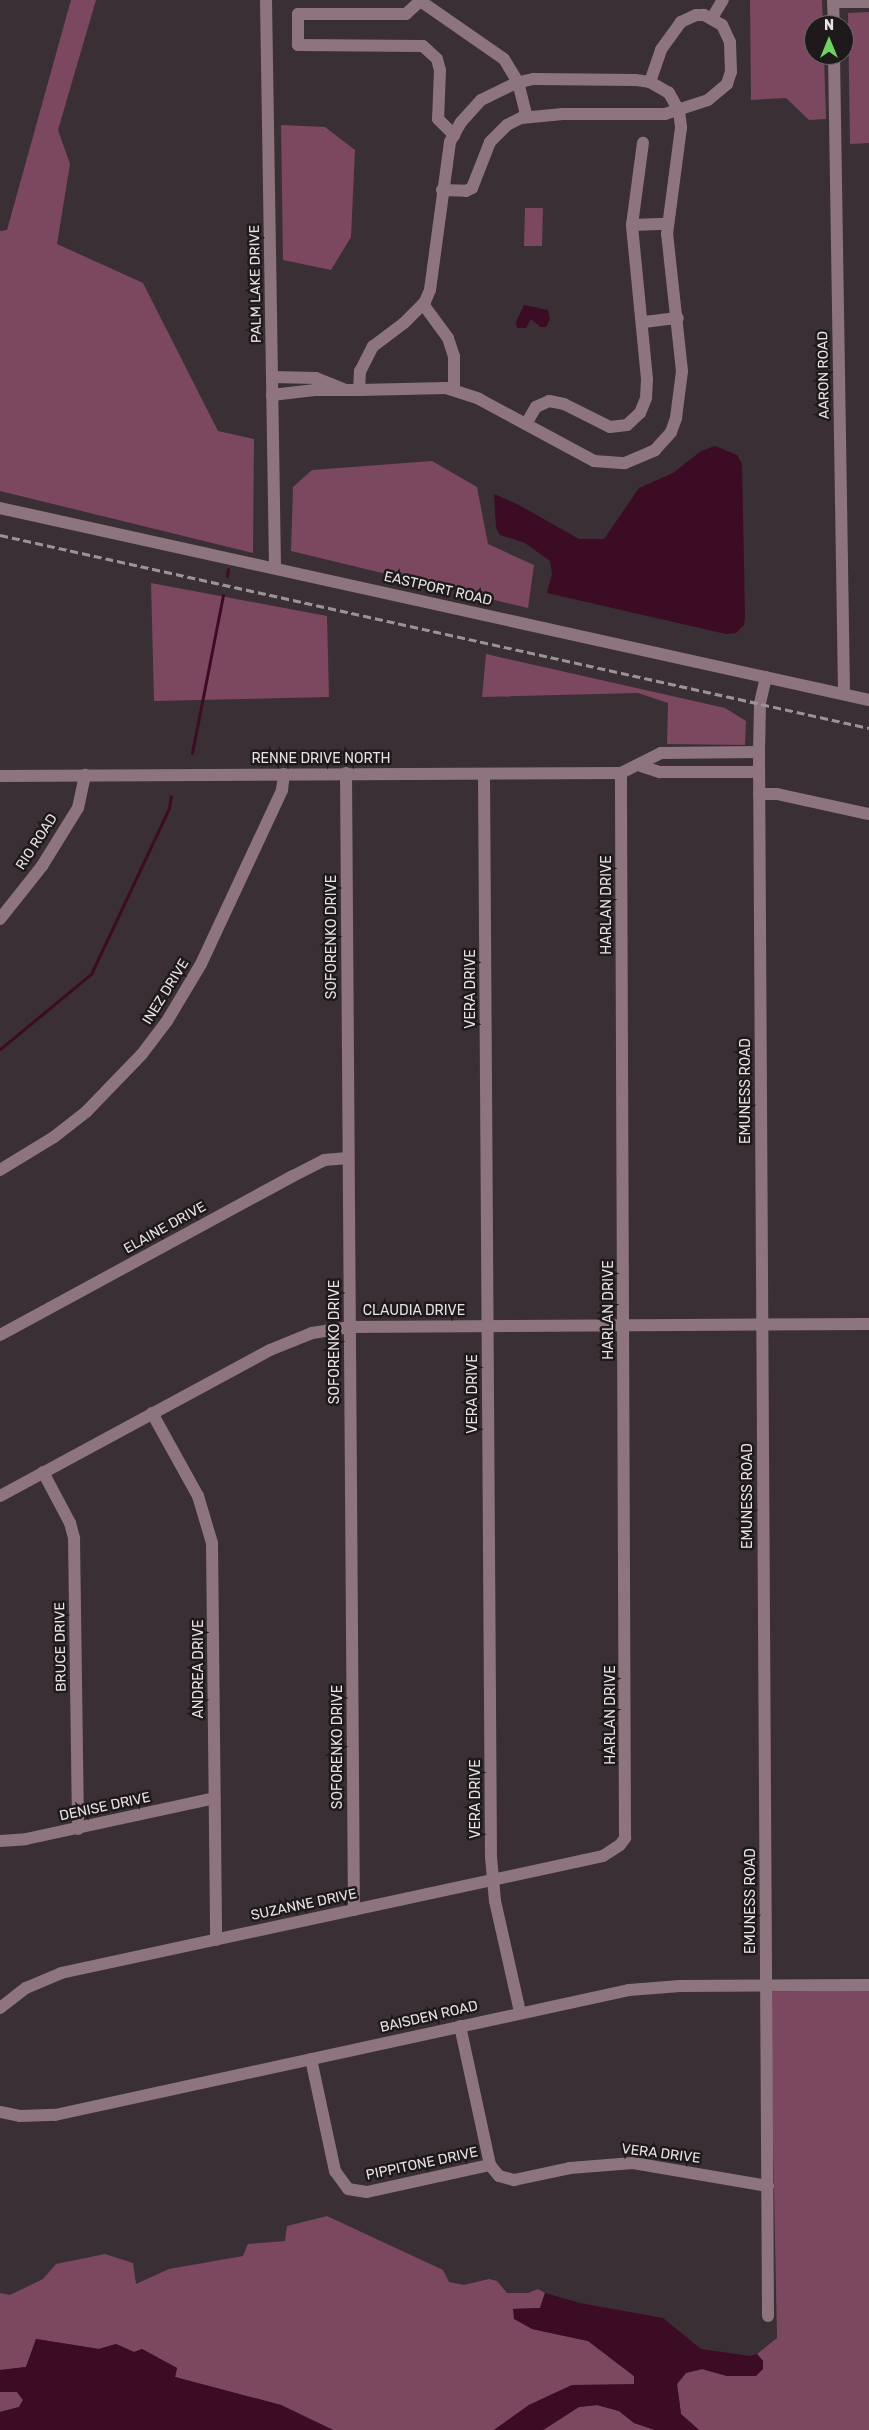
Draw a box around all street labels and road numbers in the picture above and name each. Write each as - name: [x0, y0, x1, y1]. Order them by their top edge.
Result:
- street label: PALM LAKE DRIVE: [247, 225, 265, 343]
- street label: AARON ROAD: [815, 331, 833, 419]
- street label: EASTPORT ROAD: [382, 568, 494, 610]
- street label: RENNE DRIVE NORTH: [251, 751, 391, 767]
- street label: RIO ROAD: [13, 811, 61, 873]
- street label: HARLAN DRIVE: [599, 855, 615, 955]
- street label: SOFORENKO DRIVE: [324, 875, 340, 999]
- street label: VERA DRIVE: [463, 949, 479, 1029]
- street label: INEZ DRIVE: [139, 956, 193, 1028]
- street label: EMUNESS ROAD: [738, 1038, 754, 1144]
- street label: ELAINE DRIVE: [121, 1198, 209, 1258]
- street label: HARLAN DRIVE: [601, 1260, 617, 1360]
- street label: SOFORENKO DRIVE: [327, 1280, 343, 1404]
- street label: CLAUDIA DRIVE: [363, 1303, 465, 1319]
- street label: VERA DRIVE: [465, 1354, 481, 1434]
- street label: EMUNESS ROAD: [740, 1443, 756, 1549]
- street label: BRUCE DRIVE: [52, 1602, 70, 1692]
- street label: ANDREA DRIVE: [191, 1619, 207, 1719]
- street label: HARLAN DRIVE: [603, 1665, 619, 1765]
- street label: SOFORENKO DRIVE: [330, 1685, 346, 1809]
- street label: VERA DRIVE: [468, 1759, 484, 1839]
- street label: DENISE DRIVE: [58, 1789, 152, 1825]
- street label: EMUNESS ROAD: [743, 1848, 759, 1954]
- street label: SUZANNE DRIVE: [249, 1886, 359, 1924]
- street label: BAISDEN ROAD: [378, 1998, 480, 2036]
- street label: VERA DRIVE: [620, 2141, 702, 2167]
- street label: PIPPITONE DRIVE: [365, 2144, 479, 2184]

